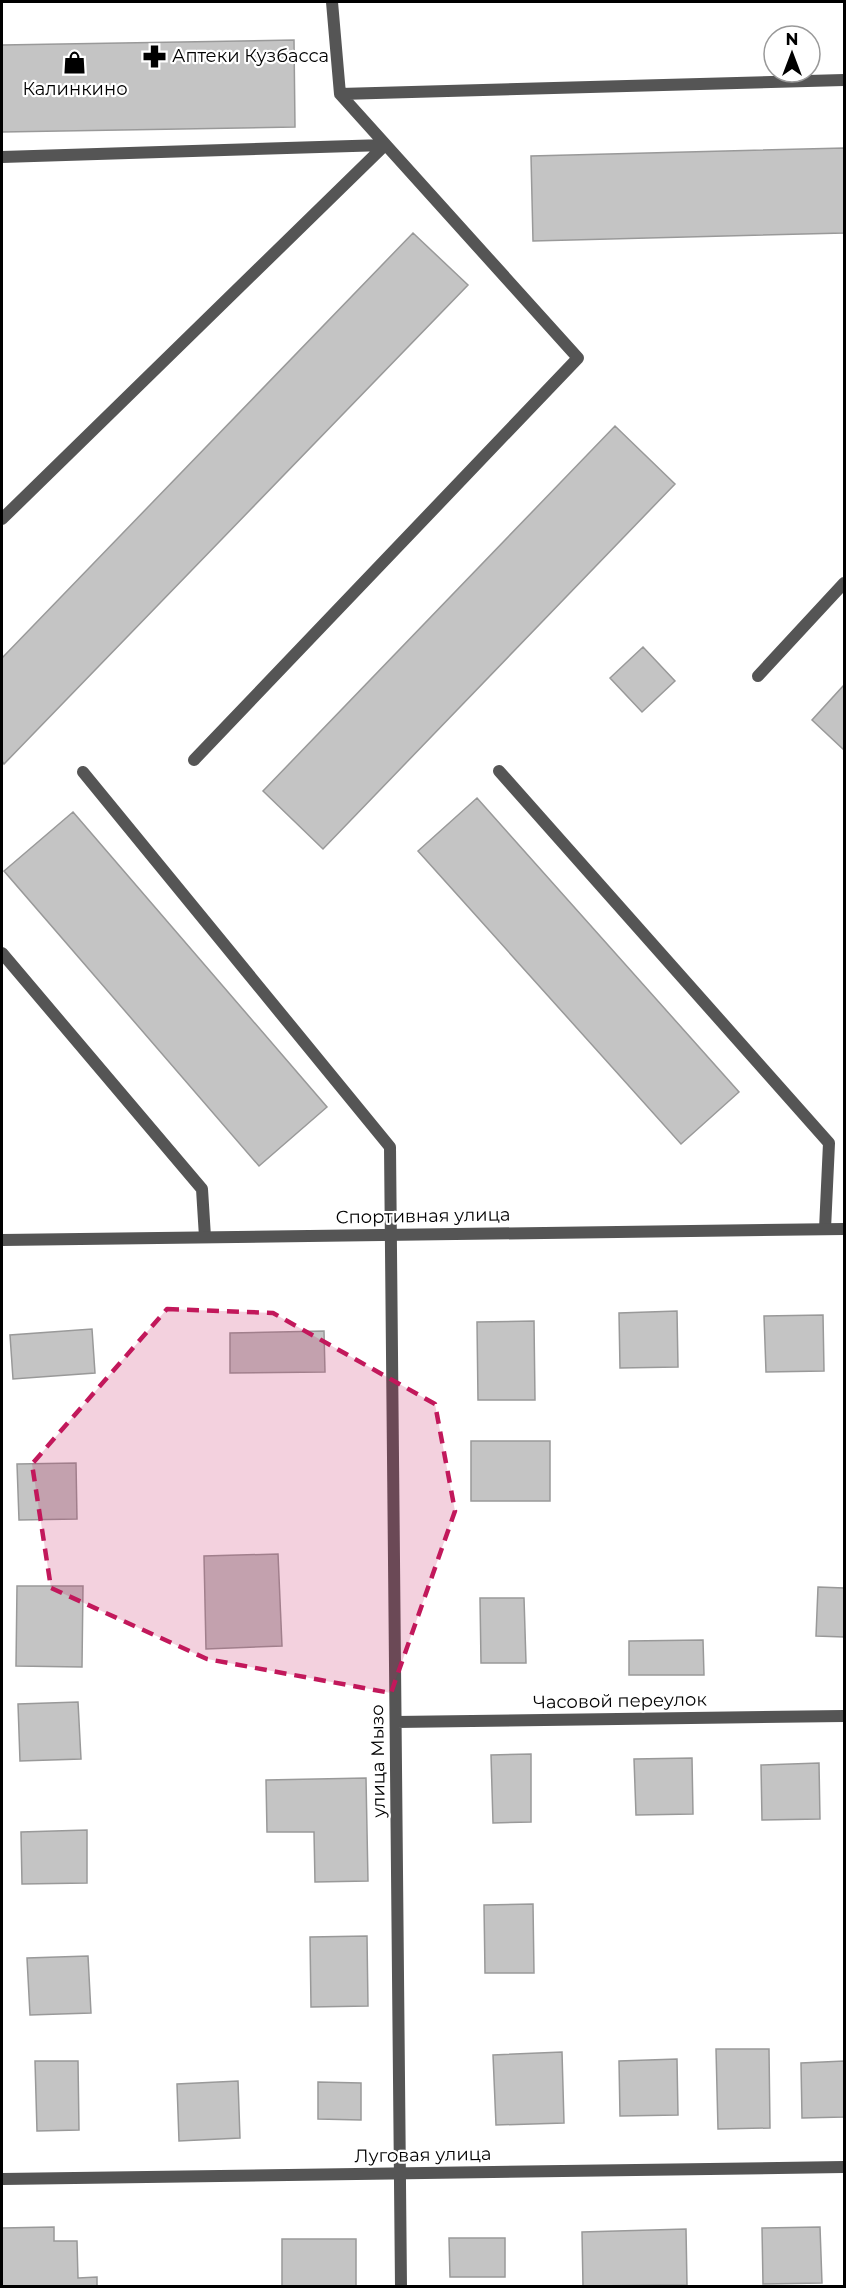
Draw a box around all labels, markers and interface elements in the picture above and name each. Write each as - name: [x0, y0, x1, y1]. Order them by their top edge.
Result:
- north arrow: [762, 24, 822, 84]
- text: N: [786, 30, 798, 49]
- pharmacy icon: Аптеки Кузбасса: [141, 43, 167, 69]
- place label: Аптеки Кузбасса: [172, 45, 329, 67]
- shop icon: Калинкино: [62, 50, 88, 76]
- place label: Калинкино: [22, 78, 128, 100]
- street label: Спортивная улица: [335, 1203, 511, 1229]
- street label: Часовой переулок: [533, 1688, 708, 1714]
- street label: улица Мызо: [366, 1704, 390, 1819]
- street label: Луговая улица: [354, 2143, 492, 2167]

